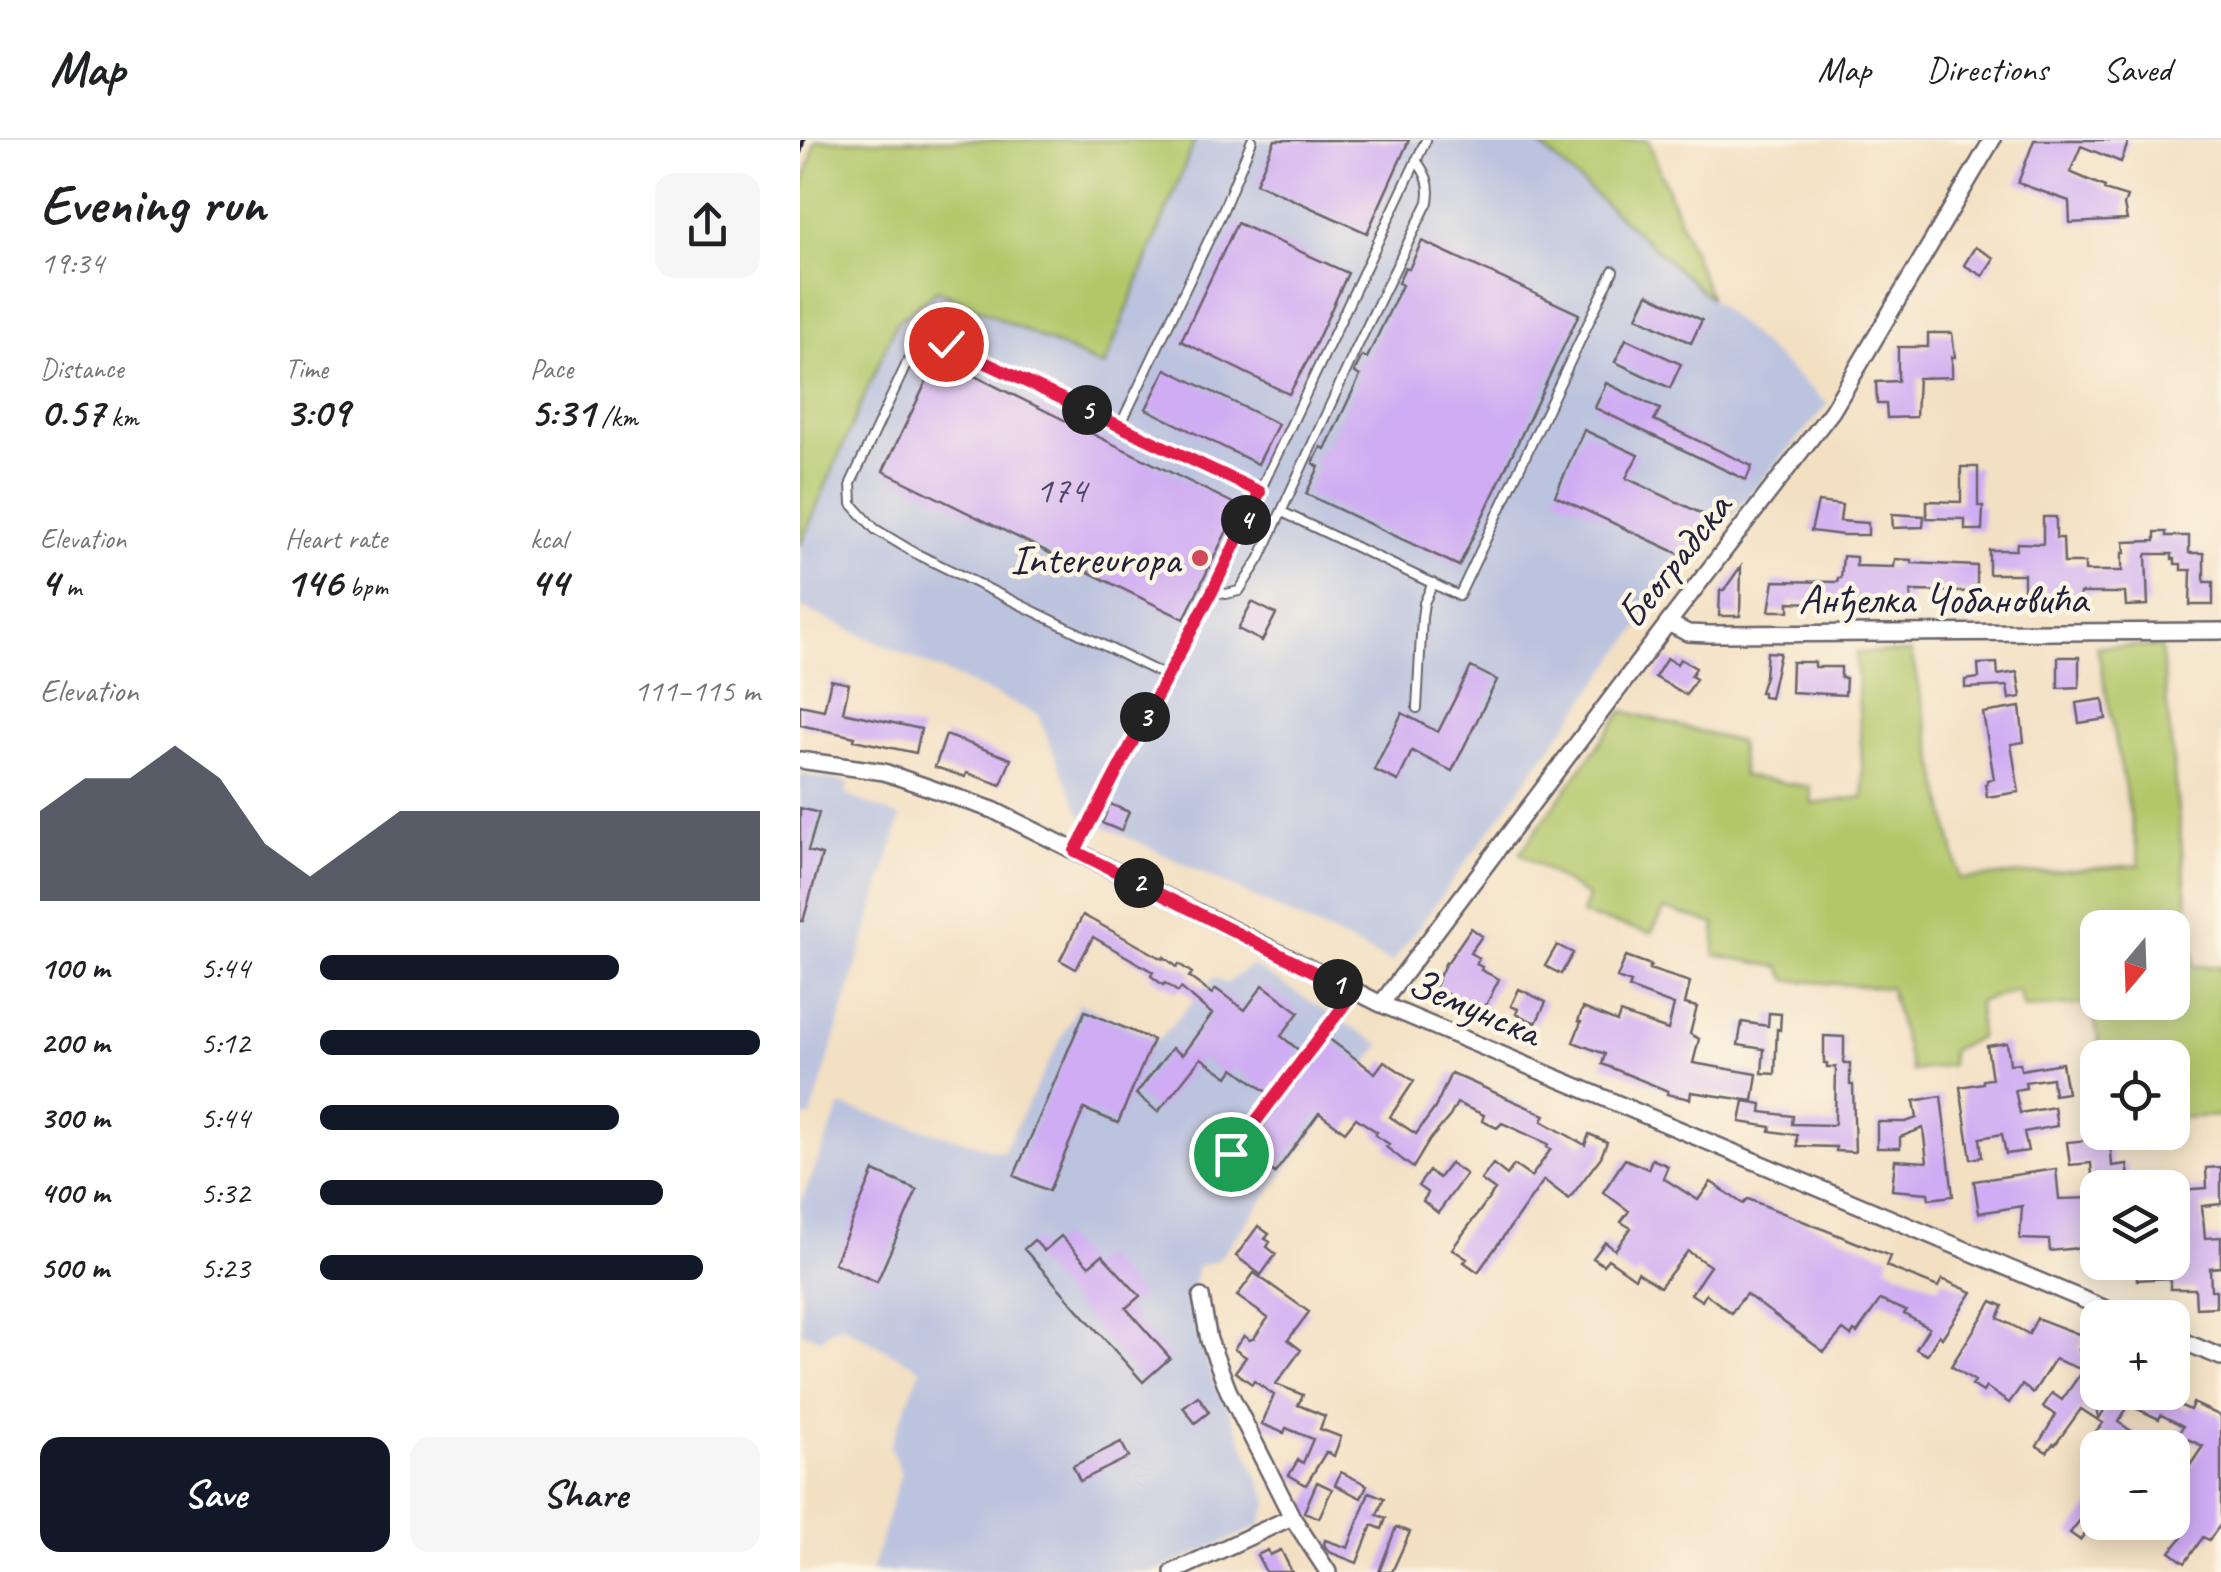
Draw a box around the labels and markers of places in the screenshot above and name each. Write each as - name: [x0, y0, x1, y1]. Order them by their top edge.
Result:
- pin: [904, 302, 989, 387]
- pin: 5: [1062, 385, 1112, 435]
- pin: 4: [1221, 495, 1271, 545]
- place label: Intereuropa: [1010, 533, 1183, 586]
- marker: Intereuropa: [1189, 547, 1211, 569]
- pin: 3: [1120, 692, 1170, 742]
- pin: 2: [1114, 858, 1164, 908]
- pin: 1: [1313, 959, 1363, 1009]
- pin: [1189, 1112, 1274, 1197]

